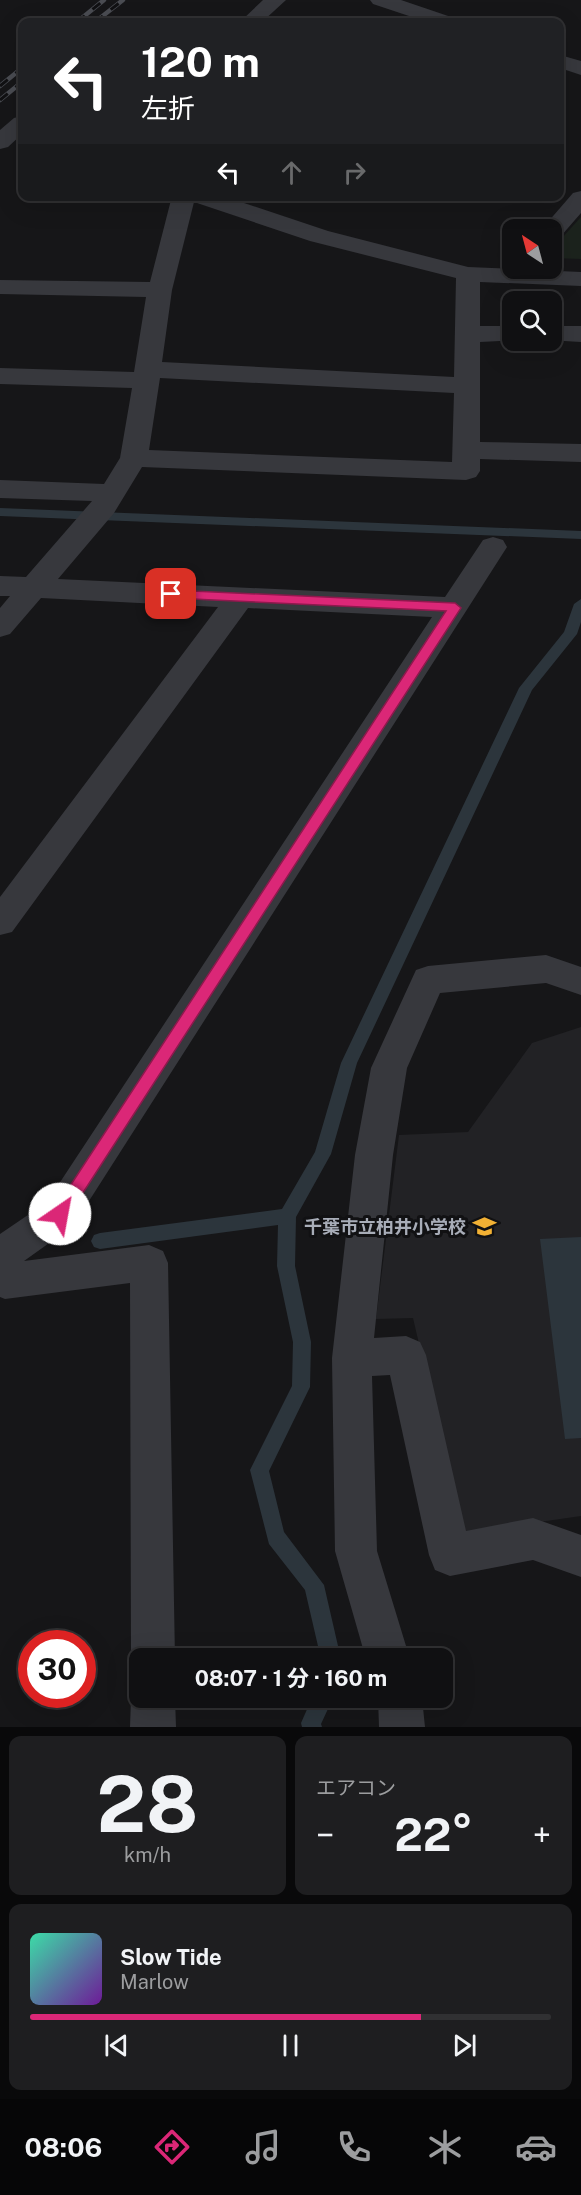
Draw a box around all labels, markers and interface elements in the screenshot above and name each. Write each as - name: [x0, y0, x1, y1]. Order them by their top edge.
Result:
- text: 120 m: [141, 37, 260, 86]
- icon: left: [42, 42, 120, 120]
- text: 左折: [141, 92, 195, 124]
- icon: left: [212, 156, 245, 189]
- icon: ahead: [275, 156, 308, 189]
- icon: right: [338, 156, 371, 189]
- north arrow: [502, 219, 562, 279]
- map controls: [502, 219, 562, 351]
- button: search: [502, 291, 562, 351]
- pin: [145, 568, 196, 619]
- icon: arrive: [154, 577, 187, 610]
- position arrow: [28, 1182, 92, 1246]
- school or university icon: 千葉市立柏井小学校: [471, 1213, 497, 1239]
- place label: 千葉市立柏井小学校: [304, 1216, 466, 1237]
- speed limit sign: 30: [18, 1630, 96, 1708]
- text: 08:07 · 1 分 · 160 m: [195, 1665, 387, 1691]
- text: 28: [97, 1758, 198, 1850]
- text: エアコン: [316, 1776, 396, 1800]
- text: 22°: [394, 1808, 473, 1861]
- text: −: [316, 1816, 334, 1854]
- text: +: [533, 1816, 551, 1854]
- text: km/h: [124, 1843, 171, 1867]
- text: Slow Tide: [120, 1944, 222, 1970]
- text: Marlow: [120, 1970, 189, 1994]
- icon: previous: [100, 2029, 133, 2062]
- icon: pause: [274, 2029, 307, 2062]
- icon: next: [448, 2029, 481, 2062]
- icon: directions: [151, 2126, 193, 2168]
- icon: music: [242, 2126, 284, 2168]
- icon: phone: [333, 2126, 375, 2168]
- icon: climate: [424, 2126, 466, 2168]
- icon: car: [515, 2126, 557, 2168]
- text: 08:06: [24, 2131, 102, 2163]

